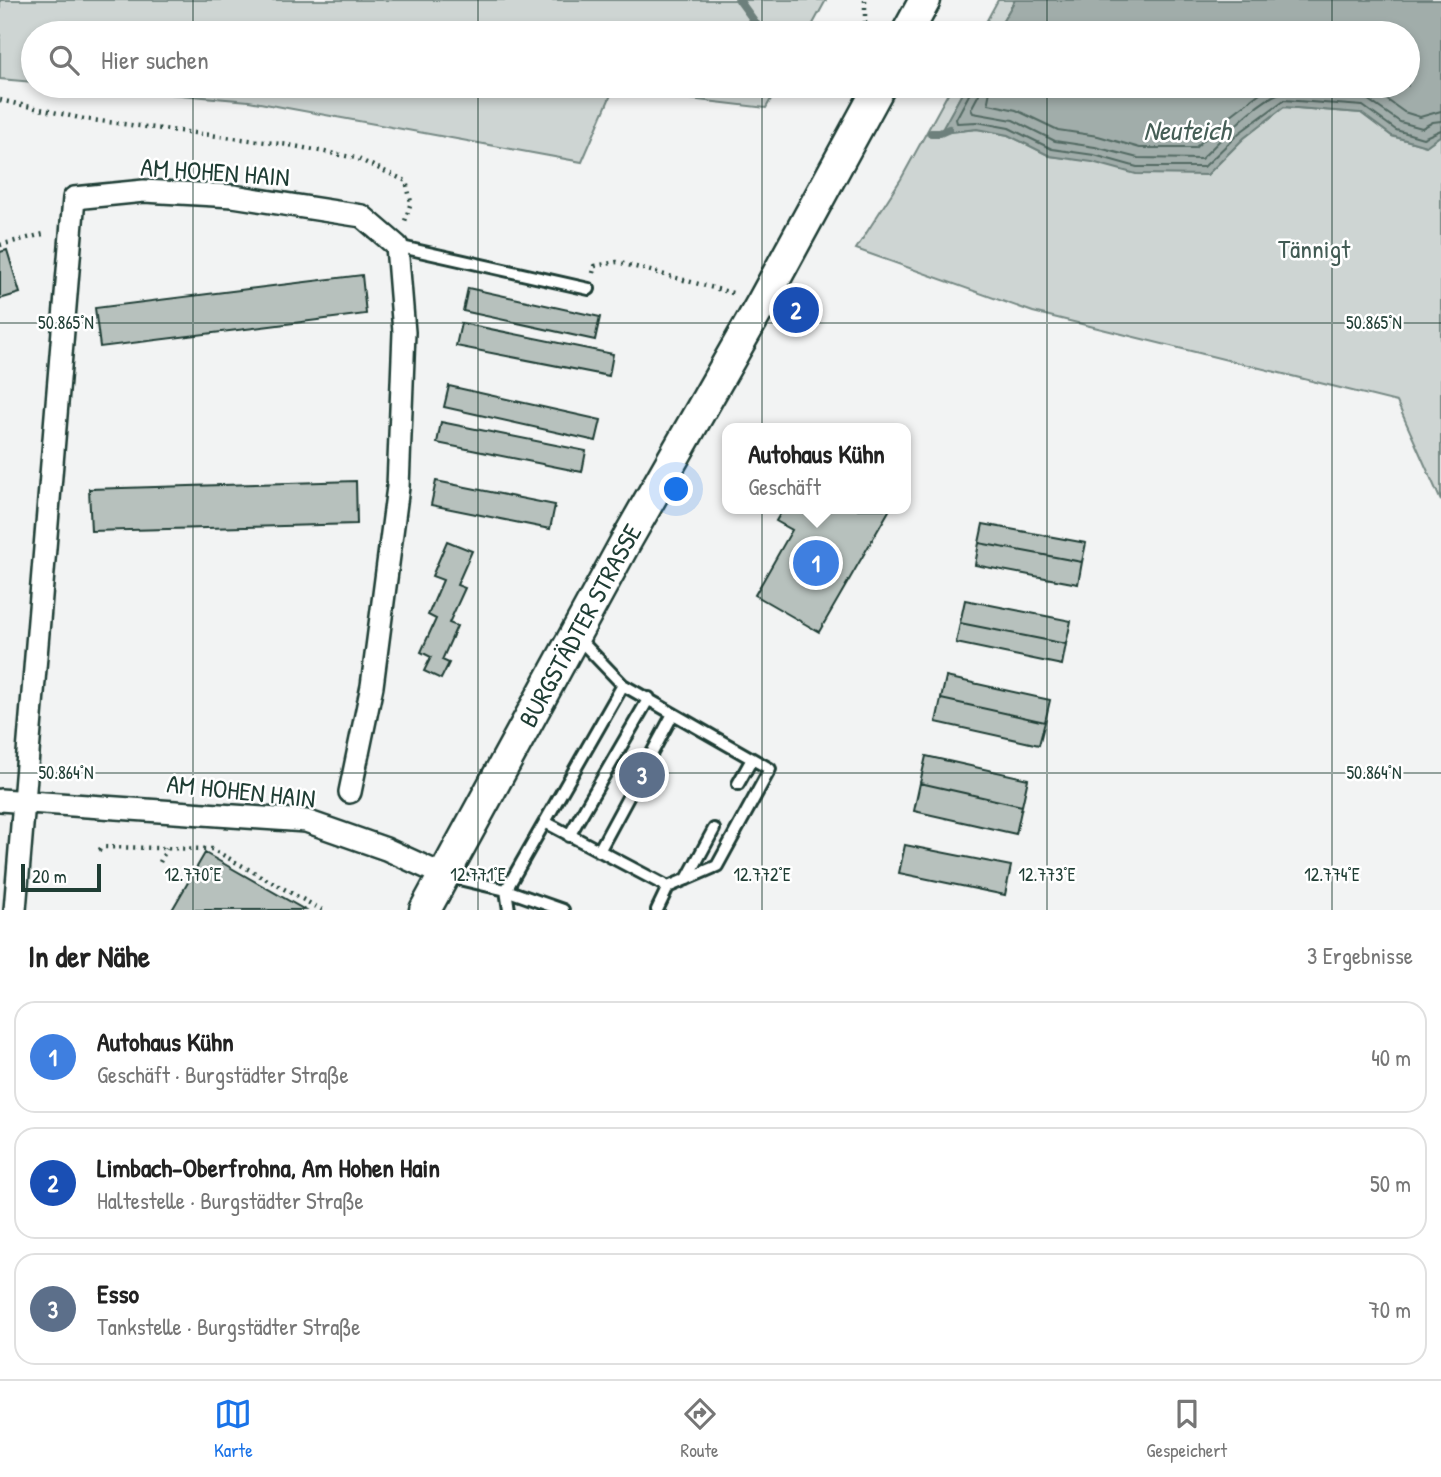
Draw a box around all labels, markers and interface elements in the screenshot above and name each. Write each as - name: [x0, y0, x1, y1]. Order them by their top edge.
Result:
- search box: [21, 21, 1420, 98]
- icon: search: [45, 41, 83, 79]
- text: Hier suchen: [101, 42, 209, 77]
- water label: Neuteich: [1144, 111, 1233, 149]
- street label: AM HOHEN HAIN: [139, 149, 291, 194]
- park label: Tännigt: [1278, 231, 1351, 266]
- pin: 2: [773, 284, 819, 336]
- text: 50.865°N: [38, 310, 94, 335]
- text: 50.865°N: [1346, 310, 1402, 335]
- popup: [722, 423, 911, 514]
- text: Autohaus Kühn: [748, 436, 885, 471]
- text: Geschäft: [748, 471, 821, 502]
- your location: [659, 472, 693, 506]
- street label: BURGSTÄDTER STRASSE: [510, 517, 650, 733]
- pin: 1: [793, 537, 839, 589]
- pin: 3: [619, 749, 665, 801]
- text: 50.864°N: [38, 760, 94, 785]
- text: 50.864°N: [1346, 760, 1402, 785]
- street label: AM HOHEN HAIN: [165, 765, 317, 816]
- scale bar: [21, 861, 102, 893]
- text: 12.770°E: [165, 862, 221, 887]
- text: 12.771°E: [450, 862, 506, 887]
- text: 12.772°E: [733, 862, 791, 887]
- text: 12.773°E: [1019, 862, 1075, 887]
- text: 12.774°E: [1304, 862, 1360, 887]
- text: 20 m: [32, 863, 67, 889]
- text: In der Nähe: [28, 936, 150, 976]
- text: 3 Ergebnisse: [1307, 940, 1413, 971]
- text: Autohaus Kühn: [97, 1024, 234, 1059]
- text: 1: [49, 1042, 57, 1073]
- text: 40 m: [1371, 1042, 1411, 1073]
- text: Geschäft · Burgstädter Straße: [97, 1059, 349, 1090]
- text: Limbach-Oberfrohna, Am Hohen Hain: [97, 1150, 440, 1185]
- text: 2: [48, 1168, 58, 1199]
- text: 50 m: [1370, 1168, 1411, 1199]
- text: Haltestelle · Burgstädter Straße: [97, 1185, 364, 1216]
- text: Esso: [97, 1276, 139, 1311]
- text: 3: [48, 1294, 58, 1325]
- text: 70 m: [1368, 1294, 1411, 1325]
- text: Tankstelle · Burgstädter Straße: [97, 1311, 360, 1342]
- tab: Karte: [214, 1395, 253, 1463]
- tab: Route: [681, 1395, 719, 1463]
- tab: Gespeichert: [1146, 1395, 1227, 1463]

